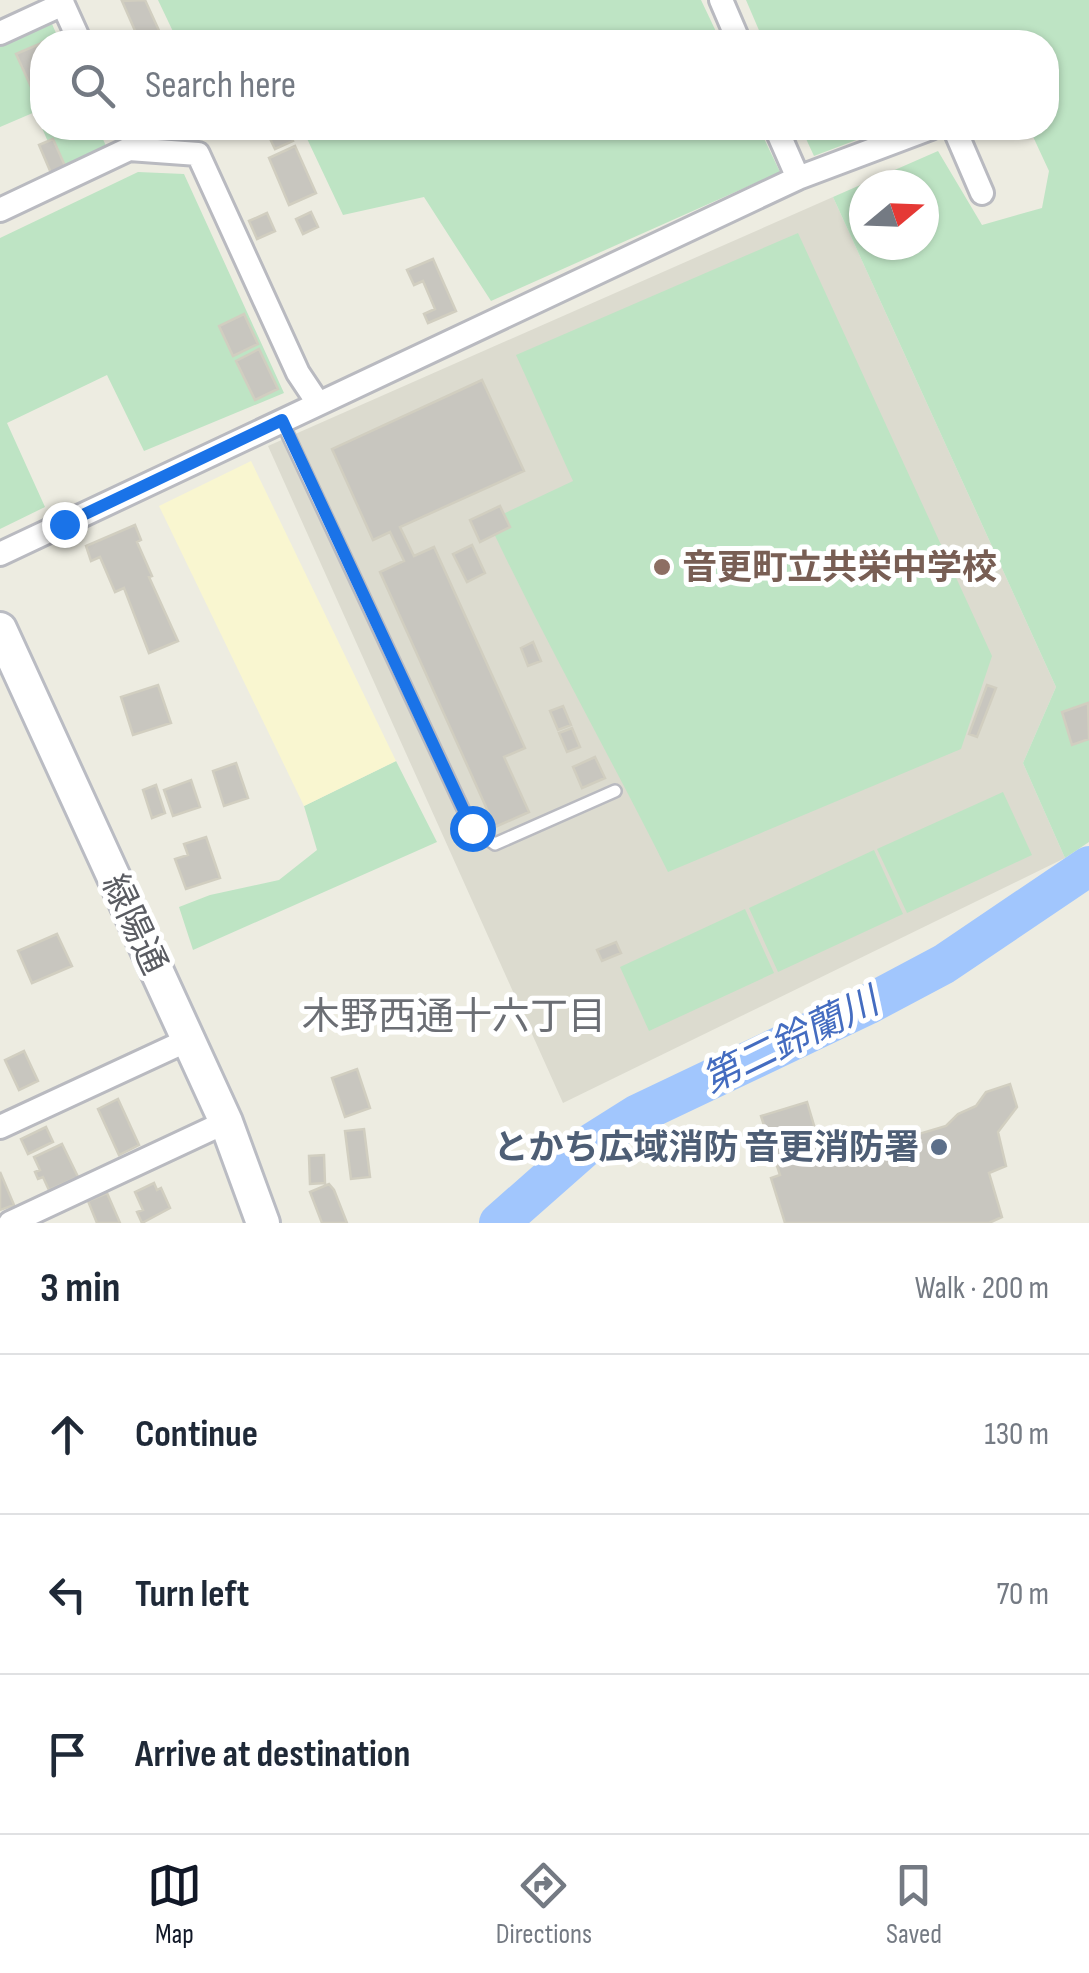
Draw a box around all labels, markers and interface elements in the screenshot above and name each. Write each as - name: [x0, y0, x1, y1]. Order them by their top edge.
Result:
- search box: [30, 30, 1059, 140]
- icon: search: [65, 58, 120, 113]
- text: Search here: [145, 63, 296, 108]
- north arrow: [849, 170, 939, 260]
- route end: [42, 502, 88, 548]
- place label: 音更町立共栄中学校: [682, 547, 997, 590]
- marker: 音更町立共栄中学校: [651, 556, 673, 578]
- route start: [450, 806, 496, 852]
- street label: 緑陽通: [92, 868, 175, 981]
- water label: 第二鈴蘭川: [695, 978, 889, 1103]
- district label: 木野西通十六丁目: [302, 995, 606, 1040]
- place label: とかち広域消防 音更消防署: [494, 1127, 919, 1170]
- marker: とかち広域消防 音更消防署: [928, 1136, 950, 1158]
- text: 3 min: [40, 1263, 120, 1314]
- text: Walk · 200 m: [915, 1269, 1049, 1308]
- icon: ahead: [40, 1407, 95, 1462]
- text: Continue: [135, 1412, 258, 1457]
- text: 130 m: [984, 1415, 1049, 1454]
- icon: left: [40, 1567, 95, 1622]
- text: Turn left: [135, 1572, 249, 1617]
- text: 70 m: [996, 1575, 1049, 1614]
- icon: arrive: [40, 1727, 95, 1782]
- text: Arrive at destination: [135, 1732, 410, 1777]
- tab: Map: [147, 1858, 202, 1951]
- tab: Directions: [496, 1858, 592, 1951]
- tab: Saved: [886, 1858, 942, 1951]

